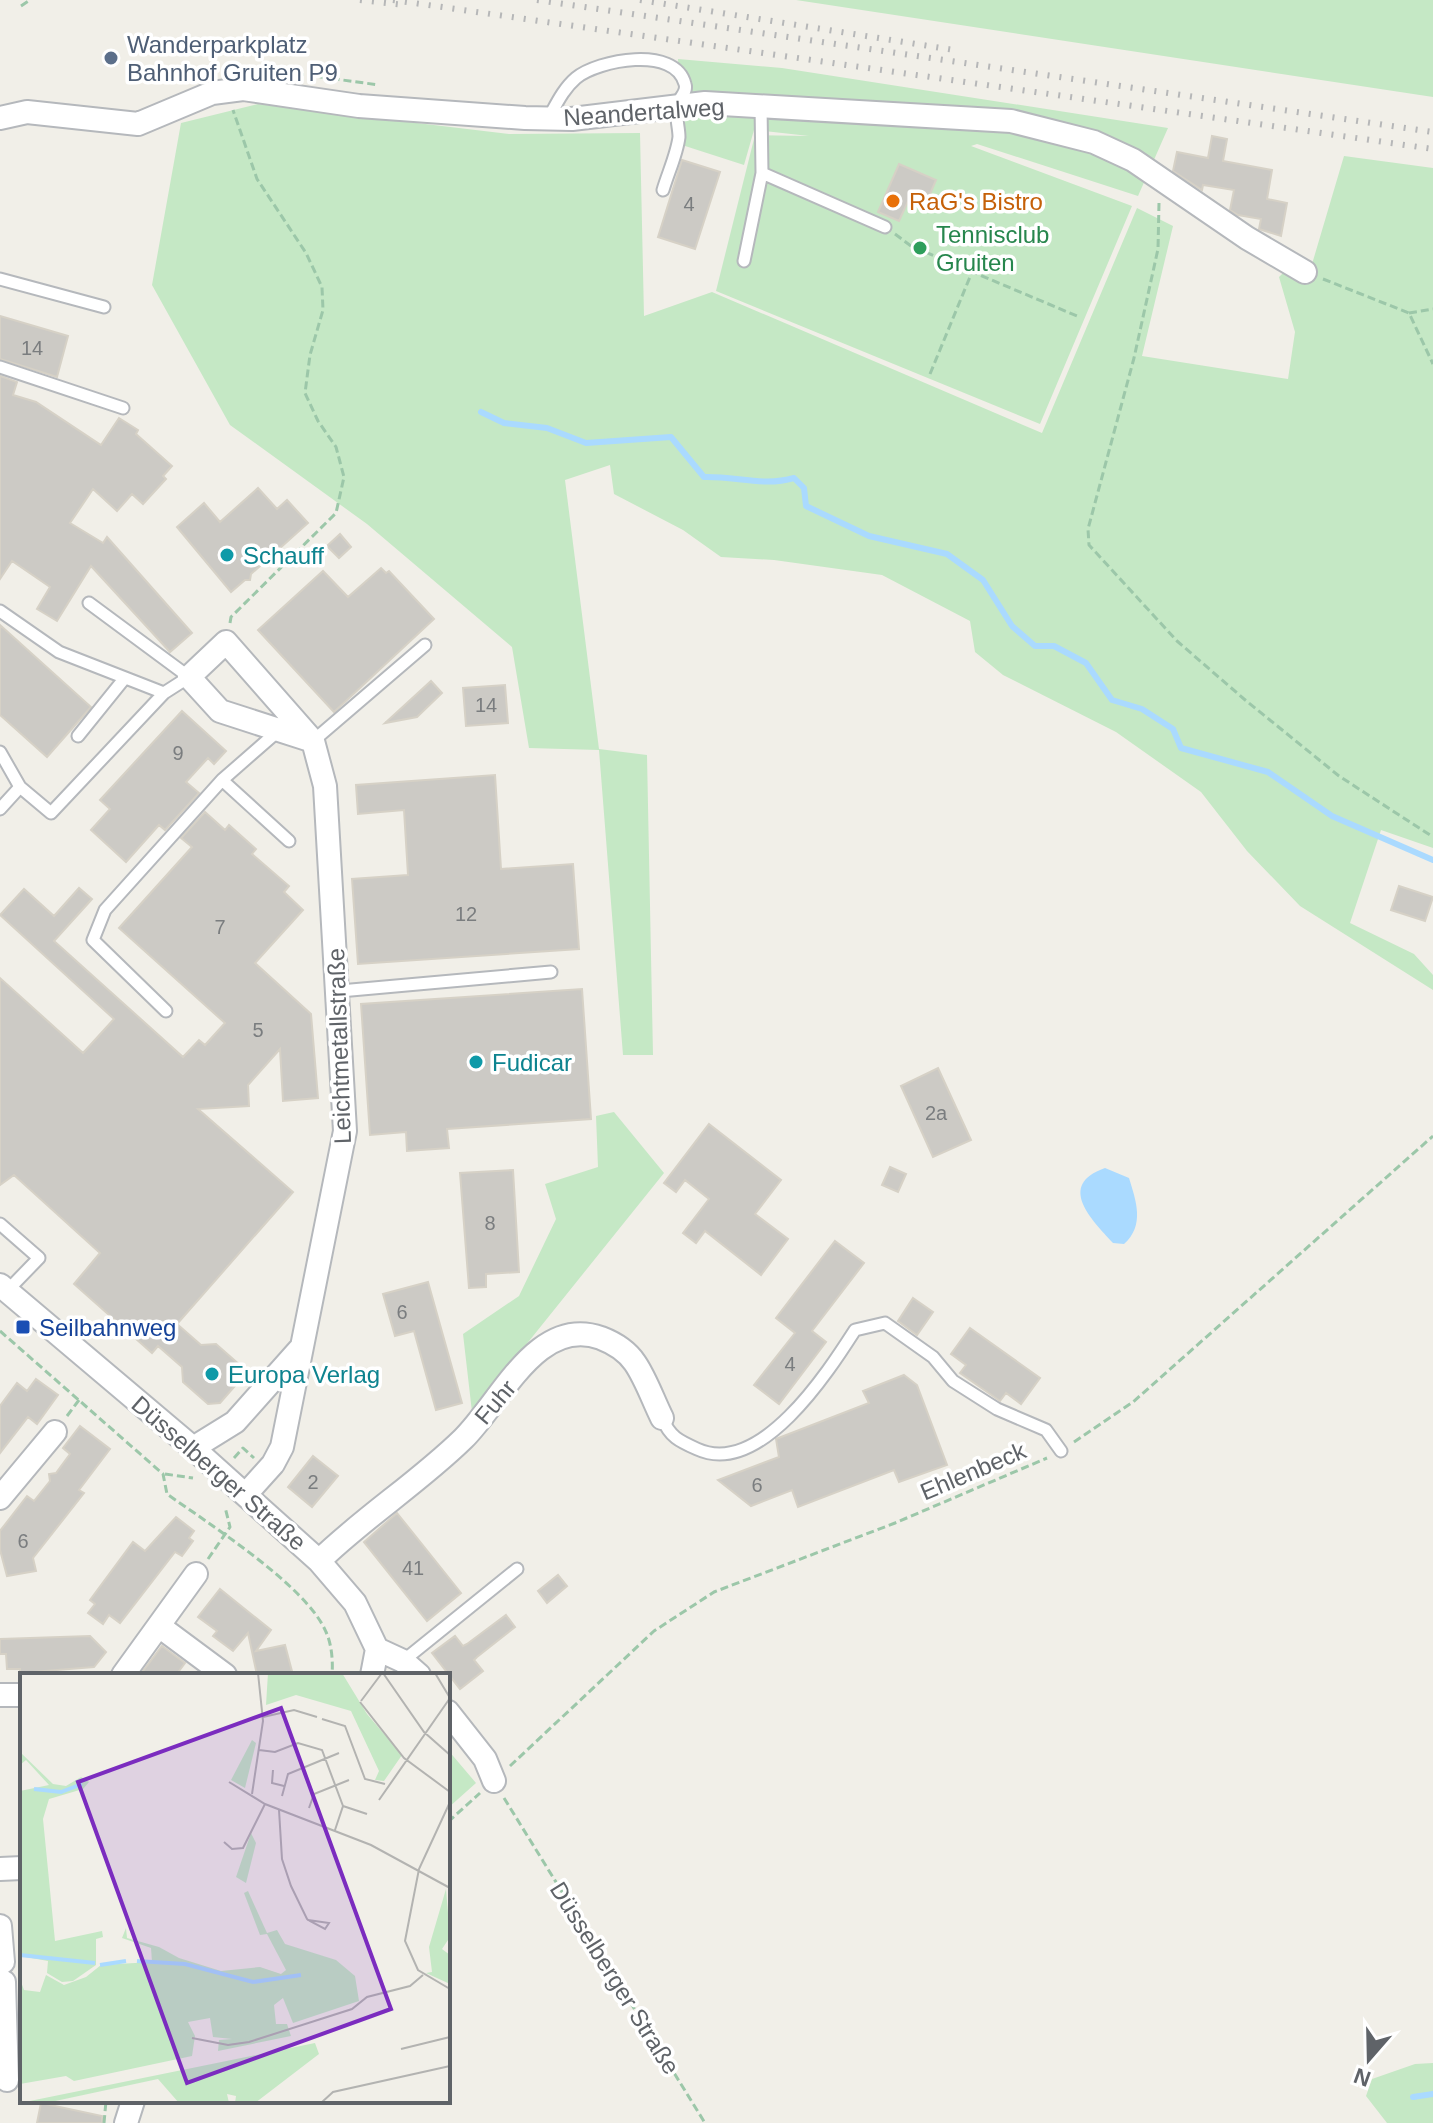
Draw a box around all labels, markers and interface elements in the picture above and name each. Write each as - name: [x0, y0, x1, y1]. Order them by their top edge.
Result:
- place label: Wanderparkplatz Bahnhof Gruiten P9: [127, 31, 338, 86]
- marker: Wanderparkplatz Bahnhof Gruiten P9: [102, 49, 120, 67]
- street label: Neandertalweg: [563, 93, 725, 131]
- place label: RaG's Bistro: [909, 188, 1043, 215]
- marker: RaG's Bistro: [884, 192, 902, 210]
- house number: 4: [683, 193, 695, 215]
- place label: Tennisclub Gruiten: [936, 221, 1049, 276]
- marker: Tennisclub Gruiten: [911, 239, 929, 257]
- house number: 14: [21, 337, 43, 359]
- place label: Schauff: [243, 542, 324, 569]
- marker: Schauff: [218, 546, 236, 564]
- house number: 14: [475, 694, 497, 716]
- house number: 9: [172, 742, 184, 764]
- house number: 12: [455, 903, 477, 925]
- house number: 7: [214, 916, 226, 938]
- street label: Leichtmetallstraße: [322, 948, 356, 1144]
- house number: 5: [252, 1019, 264, 1041]
- place label: Fudicar: [492, 1049, 572, 1076]
- marker: Fudicar: [467, 1053, 485, 1071]
- house number: 2a: [925, 1102, 948, 1124]
- house number: 8: [484, 1212, 496, 1234]
- house number: 6: [396, 1301, 408, 1323]
- place label: Seilbahnweg: [39, 1314, 176, 1341]
- marker: Seilbahnweg: [14, 1318, 32, 1336]
- house number: 4: [784, 1353, 796, 1375]
- place label: Europa Verlag: [228, 1361, 380, 1388]
- marker: Europa Verlag: [203, 1365, 221, 1383]
- street label: Fuhr: [469, 1374, 521, 1430]
- street label: Düsselberger Straße: [127, 1390, 311, 1556]
- street label: Ehlenbeck: [916, 1436, 1031, 1505]
- house number: 2: [307, 1471, 319, 1493]
- house number: 6: [751, 1474, 763, 1496]
- house number: 6: [17, 1530, 29, 1552]
- house number: 41: [402, 1557, 424, 1579]
- inset map: [20, 1673, 450, 2103]
- street label: Düsselberger Straße: [545, 1877, 685, 2079]
- north arrow: [1329, 2019, 1409, 2099]
- text: N: [1351, 2063, 1374, 2092]

